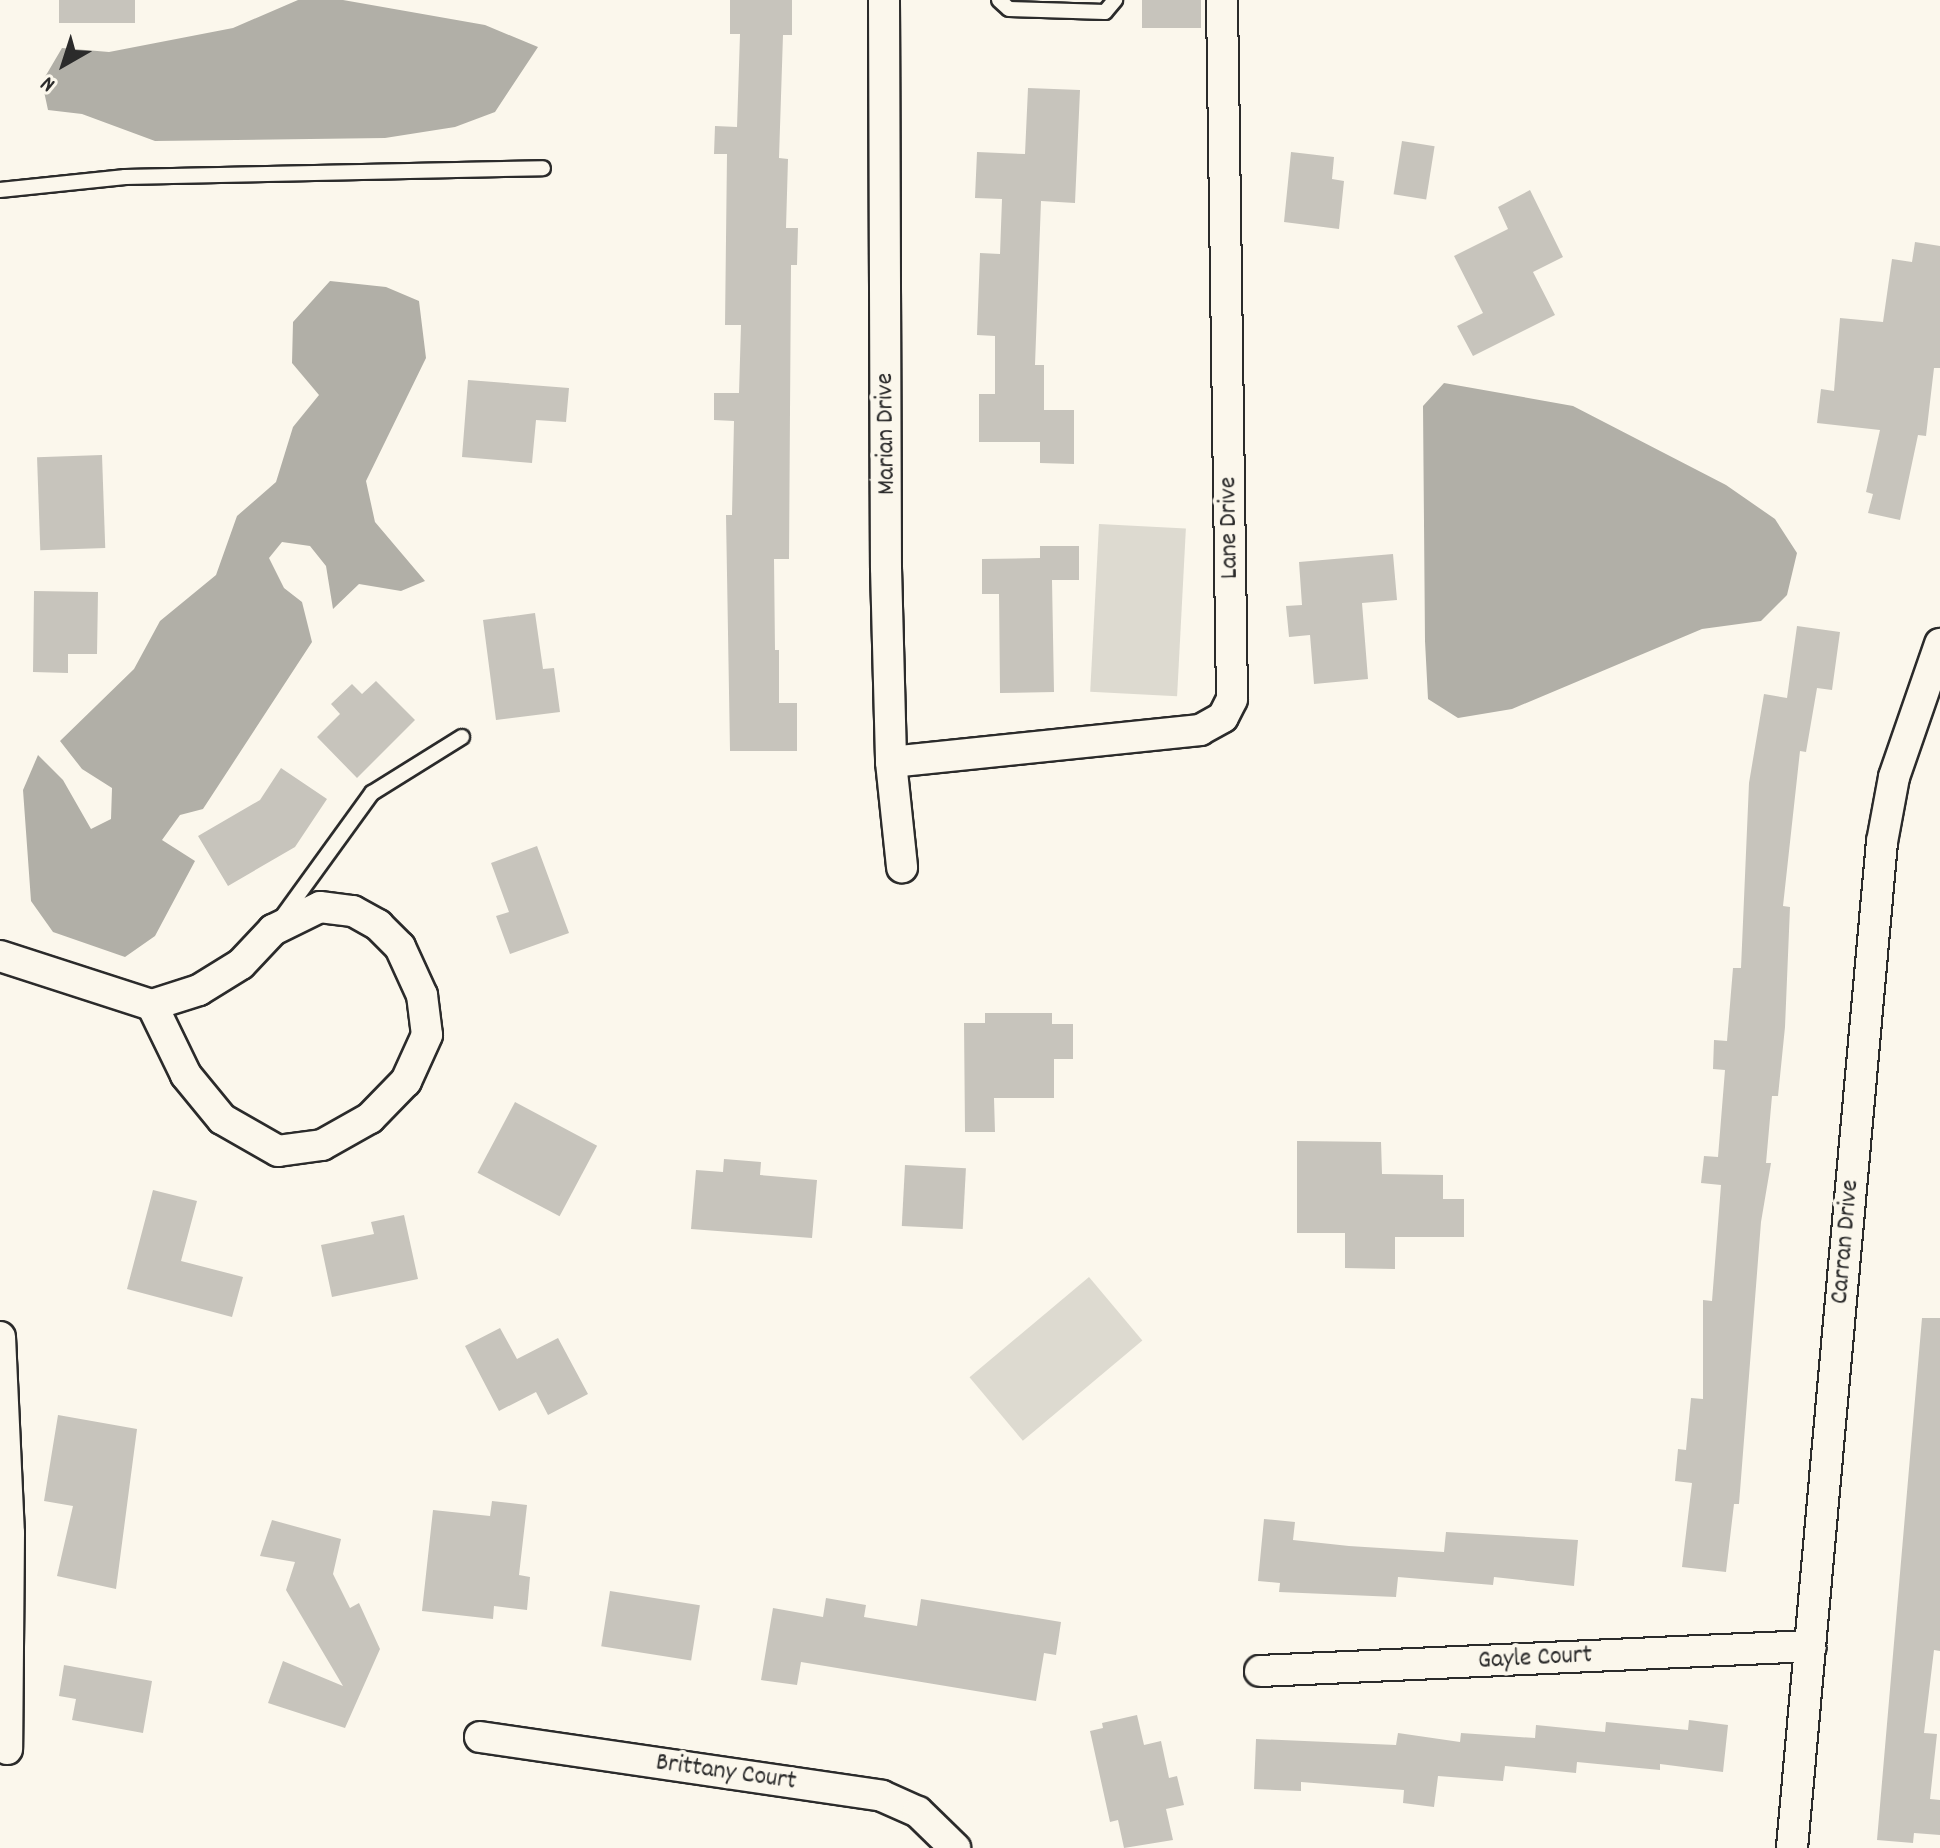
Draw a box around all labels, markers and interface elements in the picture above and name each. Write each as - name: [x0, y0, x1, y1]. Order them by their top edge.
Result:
- north arrow: [24, 24, 104, 104]
- text: N: [35, 68, 63, 99]
- street label: Marian Drive: [870, 373, 904, 495]
- street label: Lane Drive: [1214, 477, 1246, 579]
- street label: Carran Drive: [1825, 1179, 1867, 1305]
- street label: Gayle Court: [1477, 1640, 1593, 1678]
- street label: Brittany Court: [654, 1748, 798, 1798]

